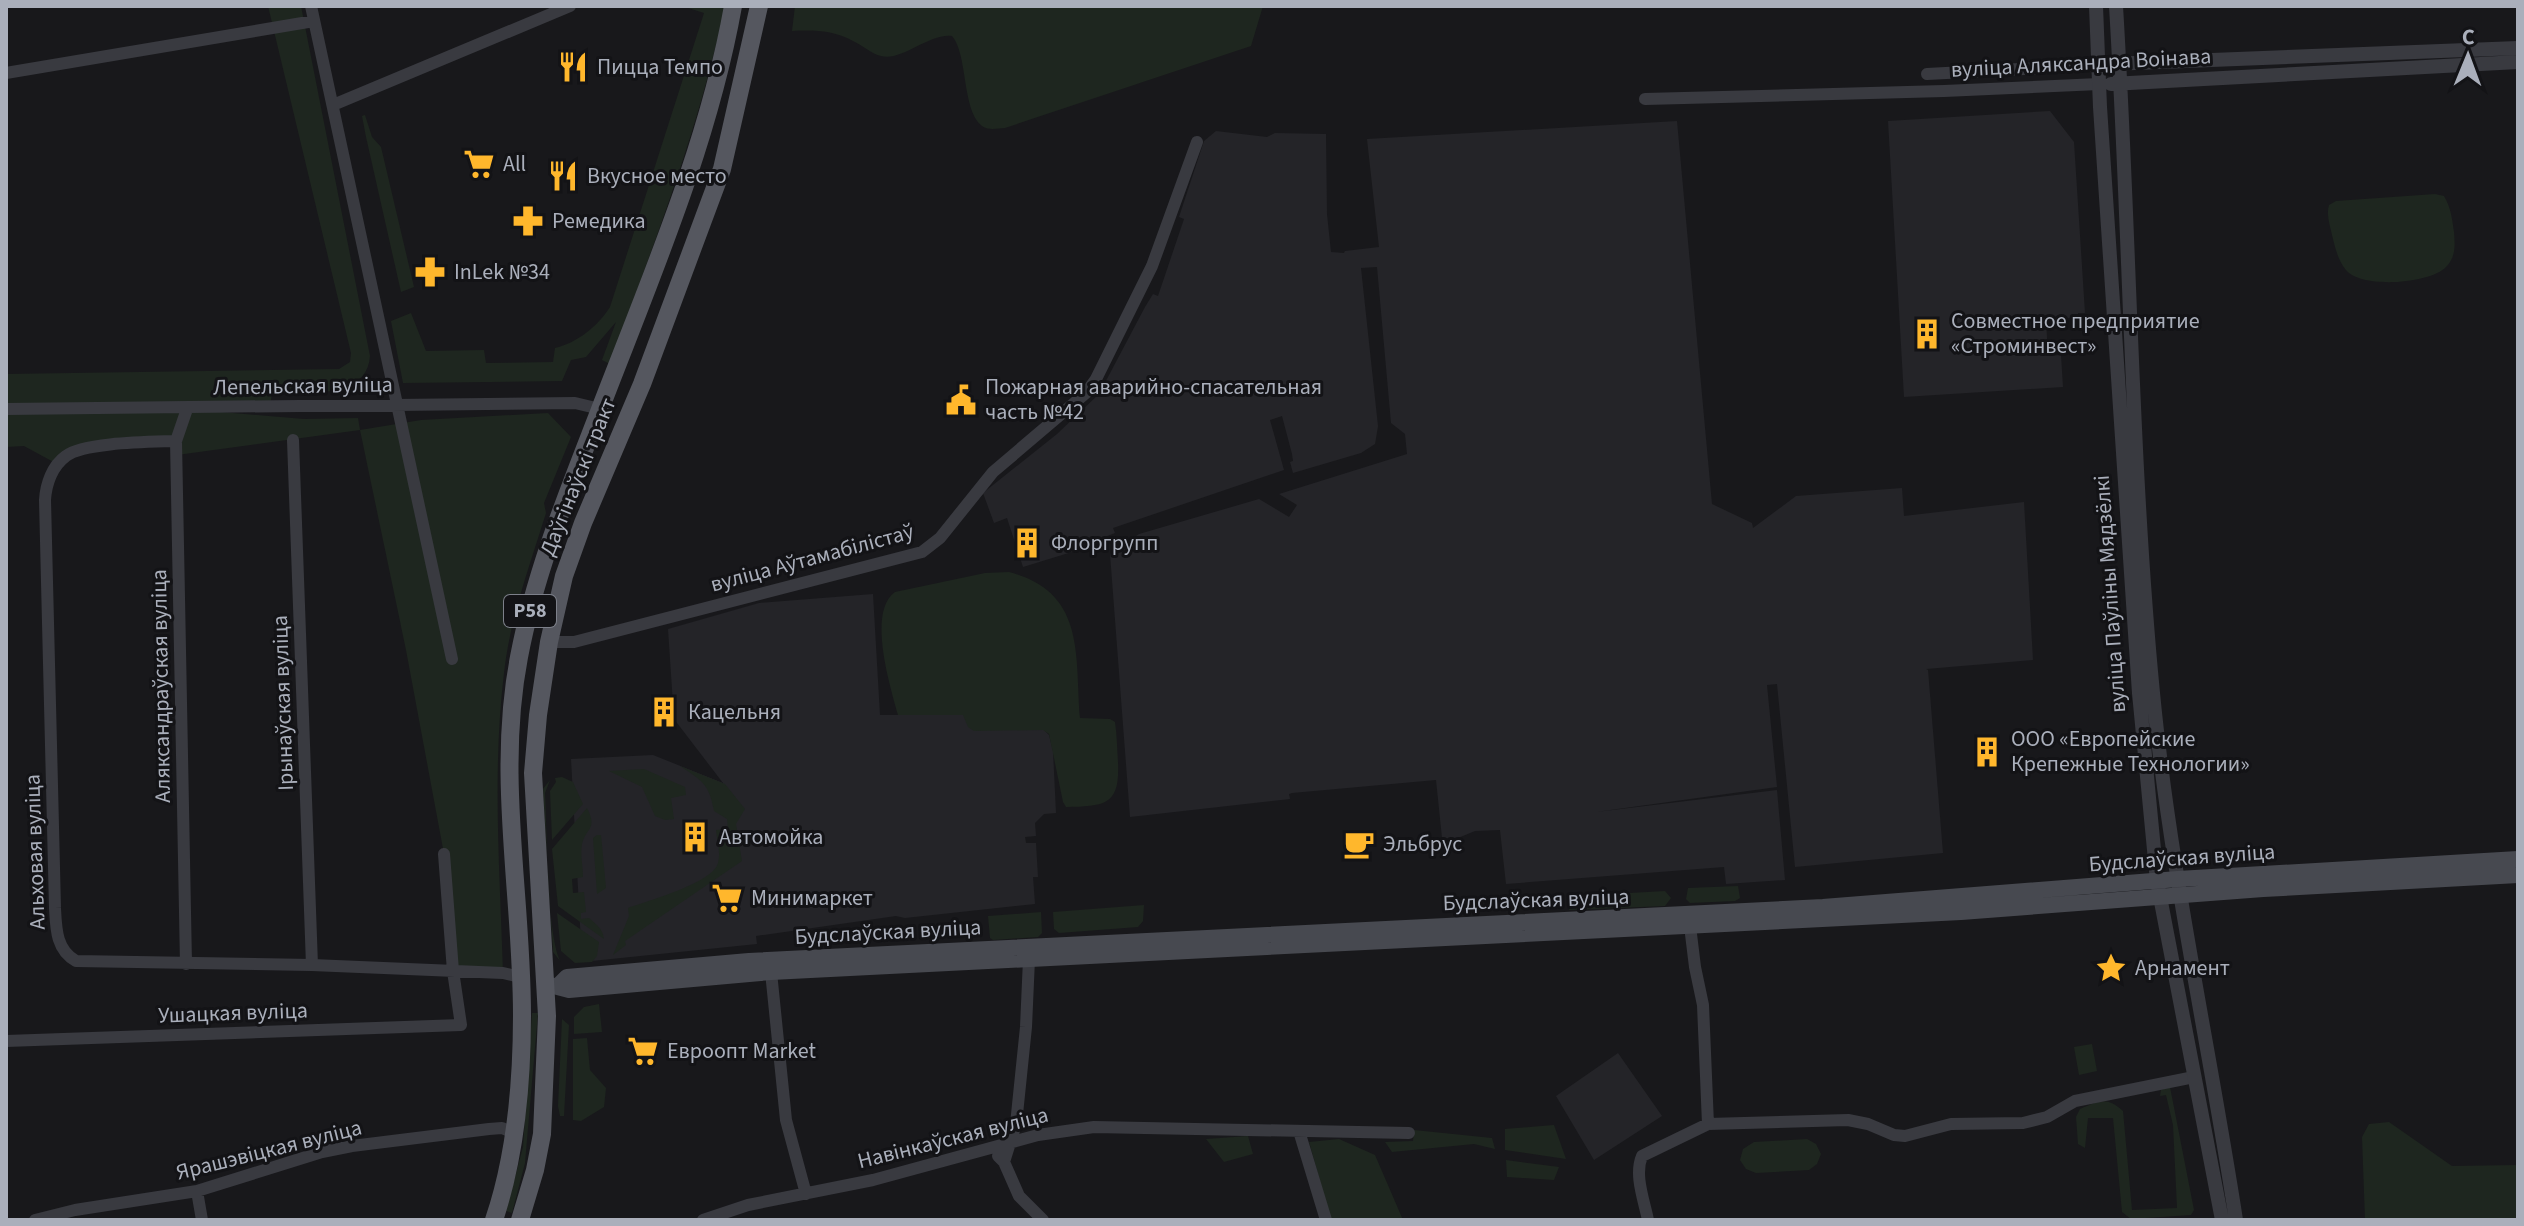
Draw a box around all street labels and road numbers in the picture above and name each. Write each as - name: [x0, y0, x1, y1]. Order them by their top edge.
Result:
- street label: вуліца Аляксандра Воінава: [1950, 40, 2212, 86]
- street label: Лепельская вуліца: [213, 368, 393, 404]
- street label: Даўгінаўскі тракт: [532, 393, 624, 561]
- street label: вуліца Паўліны Мядзёлкі: [2086, 474, 2134, 714]
- street label: вуліца Аўтамабілістаў: [707, 515, 918, 601]
- street label: Аляксандраўская вуліца: [143, 569, 179, 803]
- road number: Р58: [504, 595, 556, 627]
- street label: Ірынаўская вуліца: [264, 615, 302, 791]
- street label: Альховая вуліца: [16, 774, 54, 930]
- street label: Будслаўская вуліца: [2088, 836, 2276, 880]
- street label: Будслаўская вуліца: [1442, 881, 1630, 919]
- street label: Будслаўская вуліца: [794, 911, 982, 953]
- street label: Ушацкая вуліца: [158, 994, 308, 1032]
- street label: Навінкаўская вуліца: [854, 1099, 1052, 1177]
- street label: Ярашэвіцкая вуліца: [173, 1111, 365, 1189]

